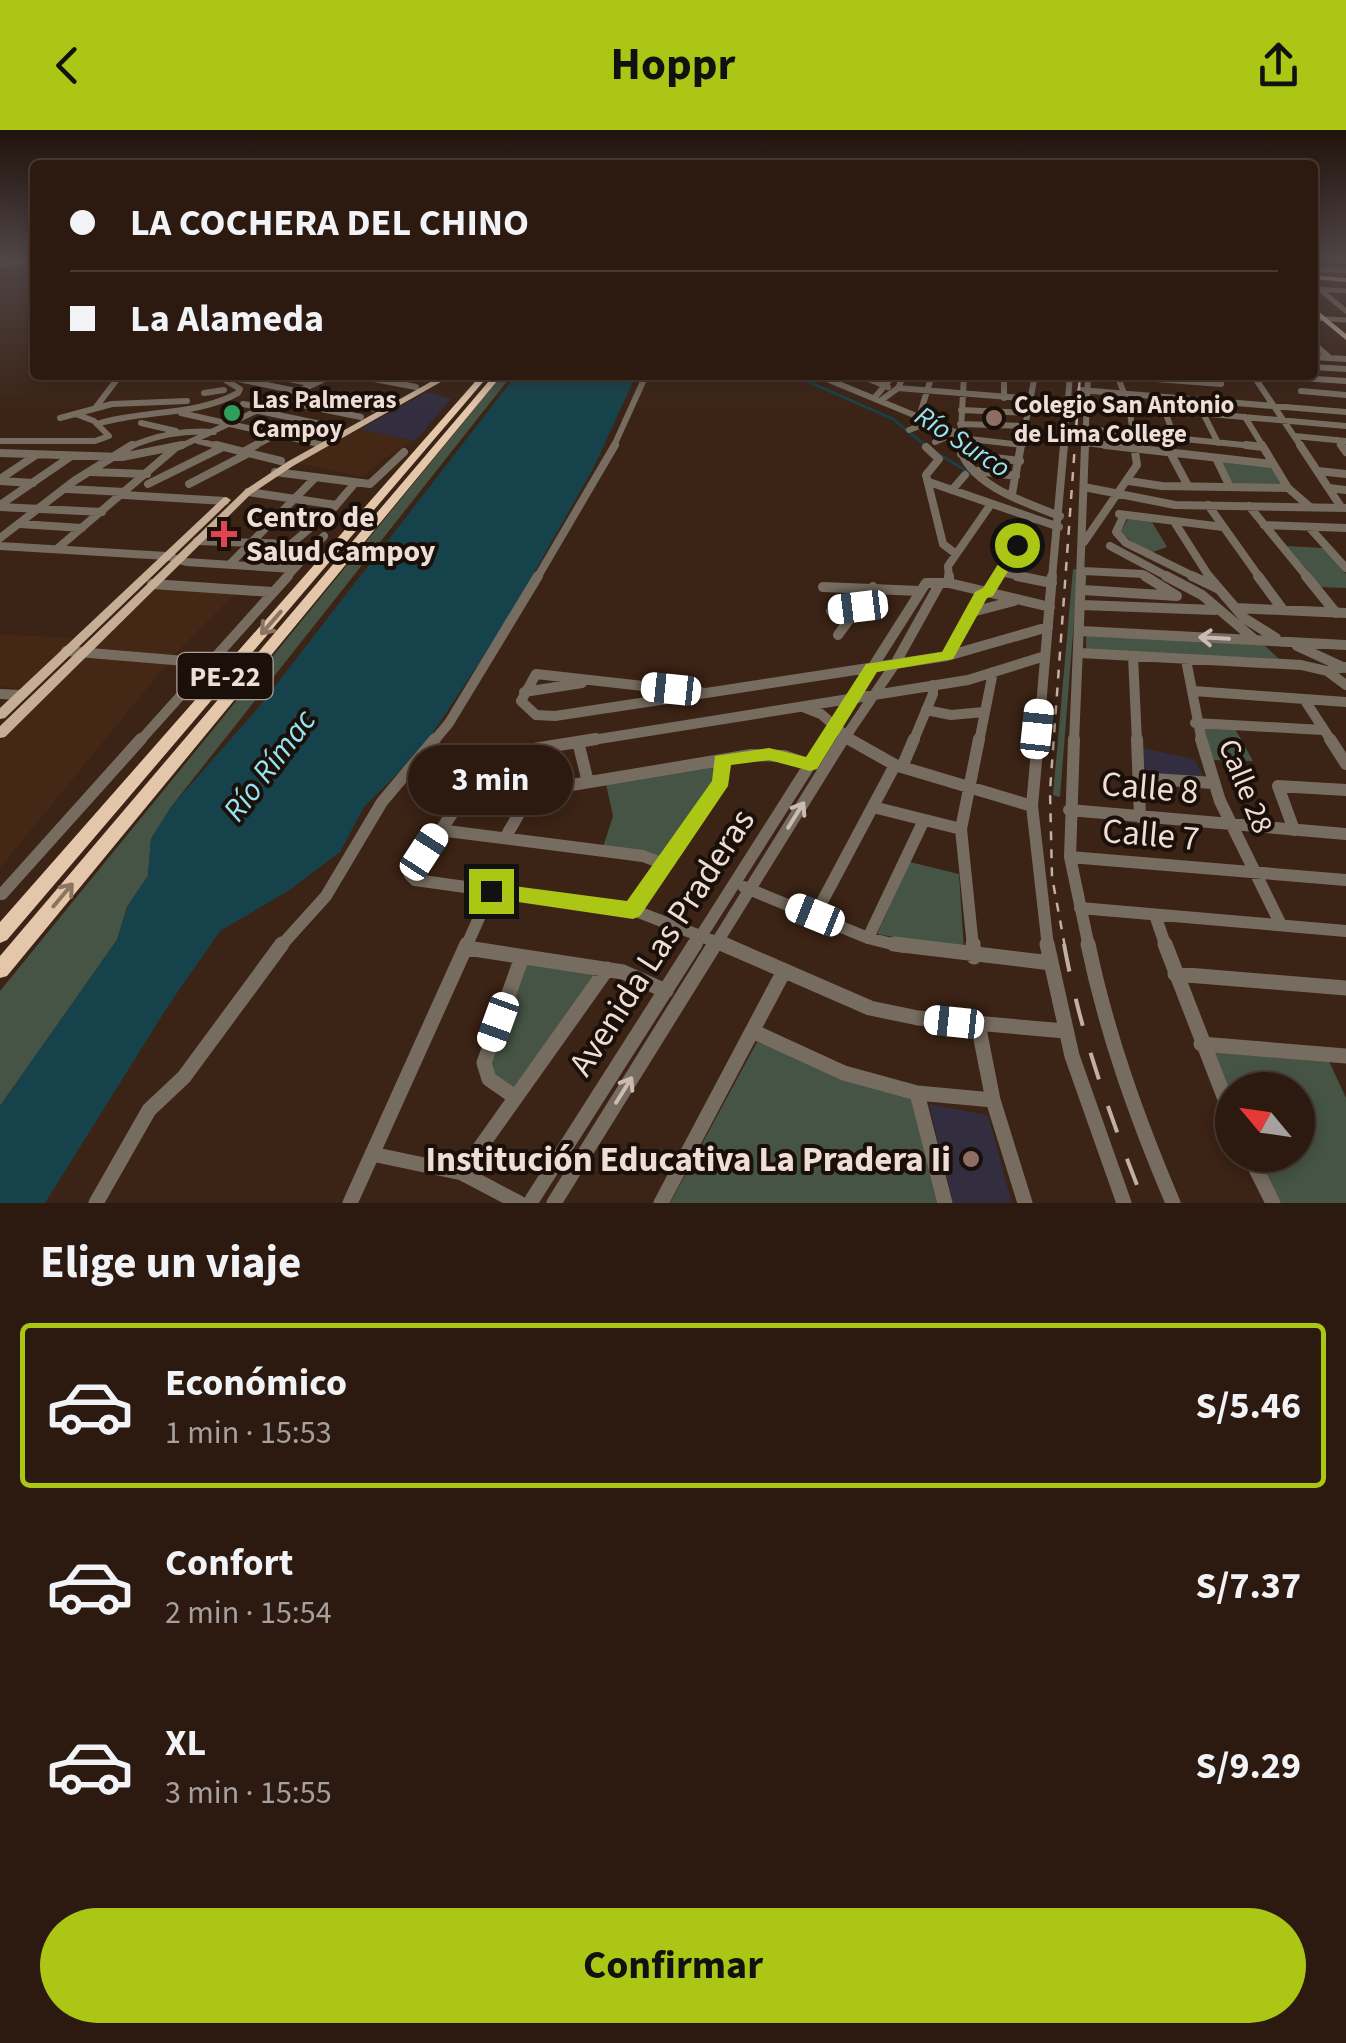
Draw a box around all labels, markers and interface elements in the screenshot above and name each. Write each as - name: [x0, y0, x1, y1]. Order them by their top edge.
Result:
- text: Hoppr: [611, 33, 735, 97]
- icon: back: [40, 38, 95, 93]
- icon: share: [1251, 38, 1306, 93]
- text: LA COCHERA DEL CHINO: [130, 196, 529, 250]
- text: La Alameda: [130, 292, 324, 346]
- place label: Las Palmeras Campoy: [252, 382, 396, 447]
- place label: Colegio San Antonio de Lima College: [1014, 387, 1234, 452]
- water label: Río Surco: [907, 396, 1018, 488]
- marker: Las Palmeras Campoy: [221, 402, 243, 424]
- marker: Colegio San Antonio de Lima College: [983, 407, 1005, 429]
- place label: Centro de Salud Campoy: [246, 496, 436, 573]
- marker: Centro de Salud Campoy: [211, 521, 237, 547]
- route start: [995, 523, 1040, 568]
- car: [826, 588, 890, 626]
- one-way arrow: [260, 610, 283, 635]
- one-way arrow: [1198, 628, 1230, 647]
- road number: PE-22: [178, 653, 272, 699]
- car: [640, 671, 702, 707]
- car: [1019, 698, 1055, 760]
- water label: Río Rímac: [212, 700, 327, 831]
- street label: Calle 28: [1207, 733, 1284, 840]
- callout: 3 min: [408, 746, 574, 816]
- text: 3 min: [452, 757, 529, 803]
- street label: Calle 8: [1099, 759, 1201, 817]
- street label: Avenida Las Praderas: [557, 799, 767, 1086]
- one-way arrow: [786, 801, 806, 829]
- street label: Calle 7: [1100, 806, 1202, 864]
- car: [395, 819, 453, 885]
- route end: [469, 869, 514, 914]
- one-way arrow: [51, 883, 73, 909]
- car: [782, 890, 848, 940]
- car: [474, 989, 522, 1055]
- car: [923, 1004, 985, 1040]
- north arrow: [1215, 1072, 1315, 1172]
- map controls: [1215, 1072, 1315, 1172]
- one-way arrow: [614, 1077, 634, 1105]
- place label: Institución Educativa La Pradera Ii: [425, 1135, 951, 1185]
- marker: Institución Educativa La Pradera Ii: [960, 1148, 982, 1170]
- text: Elige un viaje: [40, 1231, 301, 1295]
- text: Económico: [165, 1356, 347, 1410]
- icon: car: [45, 1361, 135, 1451]
- text: S/5.46: [1195, 1379, 1301, 1433]
- text: 1 min · 15:53: [165, 1410, 332, 1456]
- text: Confort: [165, 1536, 293, 1590]
- icon: car: [45, 1541, 135, 1631]
- text: S/7.37: [1195, 1559, 1301, 1613]
- text: 2 min · 15:54: [165, 1590, 332, 1636]
- text: XL: [165, 1716, 206, 1770]
- icon: car: [45, 1721, 135, 1811]
- text: S/9.29: [1195, 1739, 1301, 1793]
- text: 3 min · 15:55: [165, 1770, 332, 1816]
- button: Confirmar: [40, 1908, 1306, 2023]

